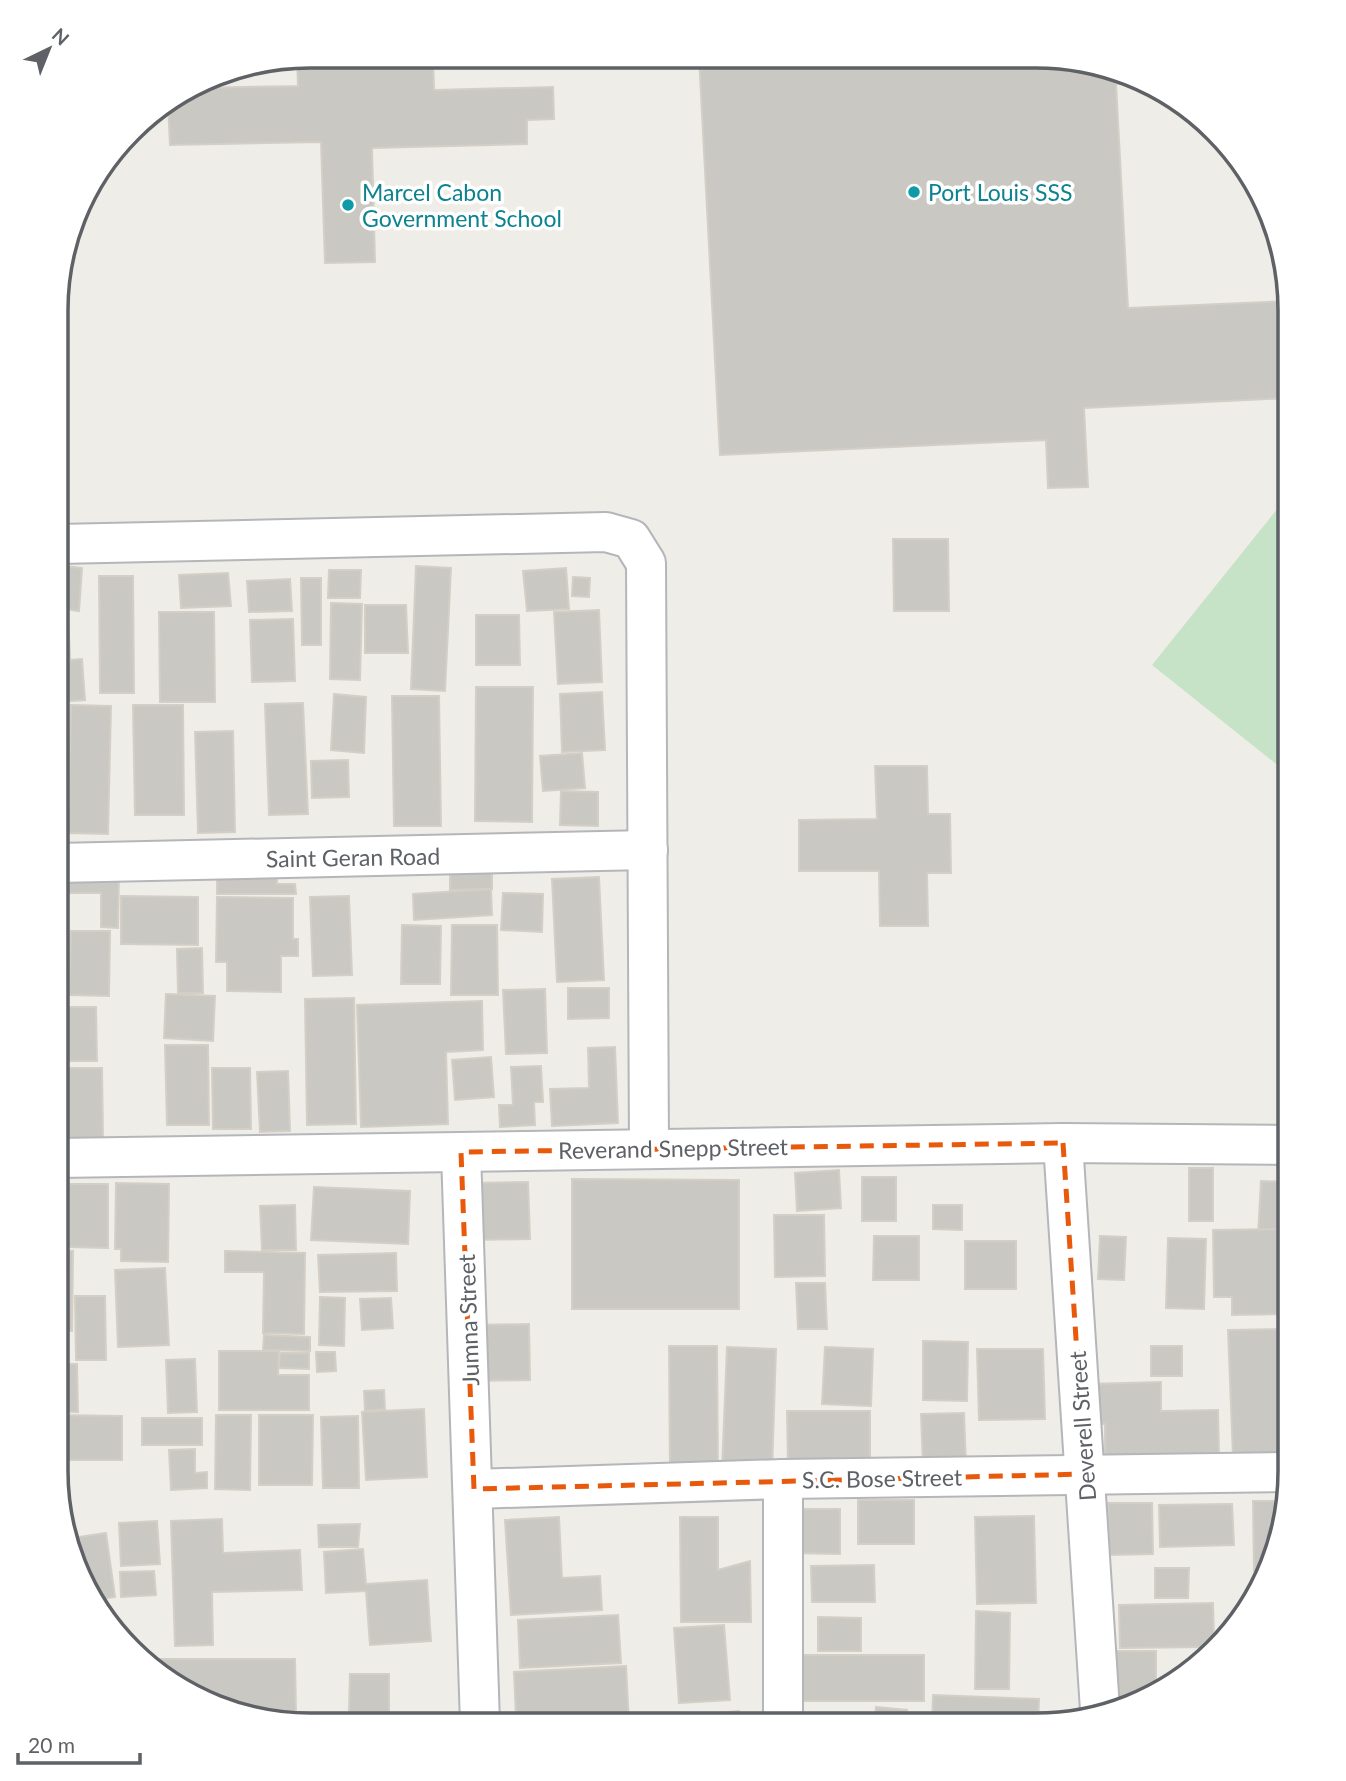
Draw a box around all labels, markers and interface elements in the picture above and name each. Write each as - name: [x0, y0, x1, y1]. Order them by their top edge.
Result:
- north arrow: [14, 14, 84, 84]
- text: N: [48, 23, 74, 50]
- place label: Marcel Cabon Government School: [362, 178, 562, 232]
- place label: Port Louis SSS: [928, 178, 1072, 206]
- marker: Port Louis SSS: [906, 184, 922, 200]
- marker: Marcel Cabon Government School: [340, 197, 356, 213]
- street label: Saint Geran Road: [266, 841, 440, 873]
- street label: Reverand Snepp Street: [558, 1132, 789, 1164]
- street label: Jumna Street: [452, 1253, 484, 1386]
- street label: Deverell Street: [1063, 1349, 1101, 1502]
- street label: S.C. Bose Street: [802, 1463, 963, 1493]
- scale bar: [18, 1722, 140, 1766]
- text: 20 m: [28, 1732, 75, 1757]

